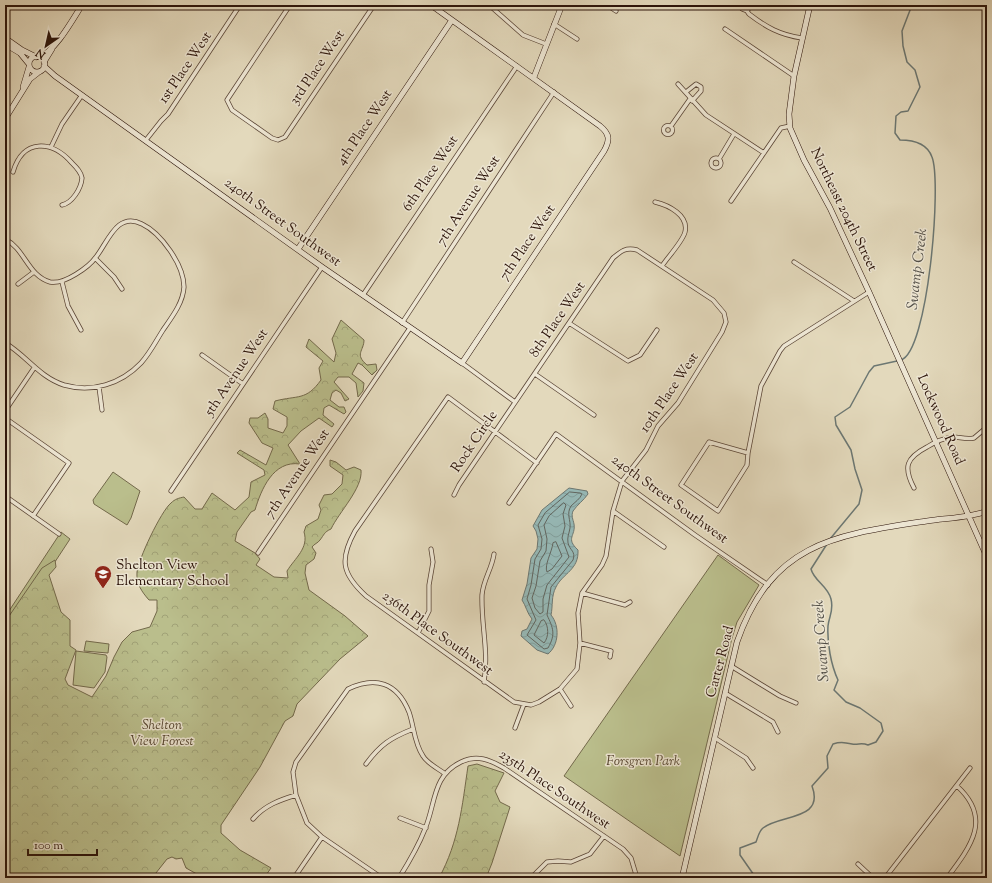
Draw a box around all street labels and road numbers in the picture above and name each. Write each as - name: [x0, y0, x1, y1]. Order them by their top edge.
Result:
- street label: 3rd Place West: [286, 26, 351, 109]
- street label: 1st Place West: [155, 28, 218, 108]
- street label: 4th Place West: [332, 86, 398, 170]
- street label: 6th Place West: [398, 132, 464, 216]
- street label: Northeast 204th Street: [804, 145, 882, 275]
- street label: 7th Avenue West: [432, 152, 506, 250]
- street label: 240th Street Southwest: [220, 174, 345, 272]
- street label: 7th Place West: [495, 201, 561, 285]
- street label: 8th Place West: [525, 278, 591, 362]
- street label: 5th Avenue West: [200, 325, 274, 422]
- street label: 10th Place West: [636, 349, 704, 437]
- street label: Lockwood Road: [911, 371, 969, 469]
- street label: Rock Circle: [447, 407, 503, 477]
- street label: 7th Avenue West: [261, 425, 335, 523]
- street label: 240th Street Southwest: [607, 451, 732, 549]
- street label: 236th Place Southwest: [377, 587, 497, 681]
- street label: Carter Road: [702, 624, 740, 700]
- street label: 235th Place Southwest: [494, 745, 614, 835]

